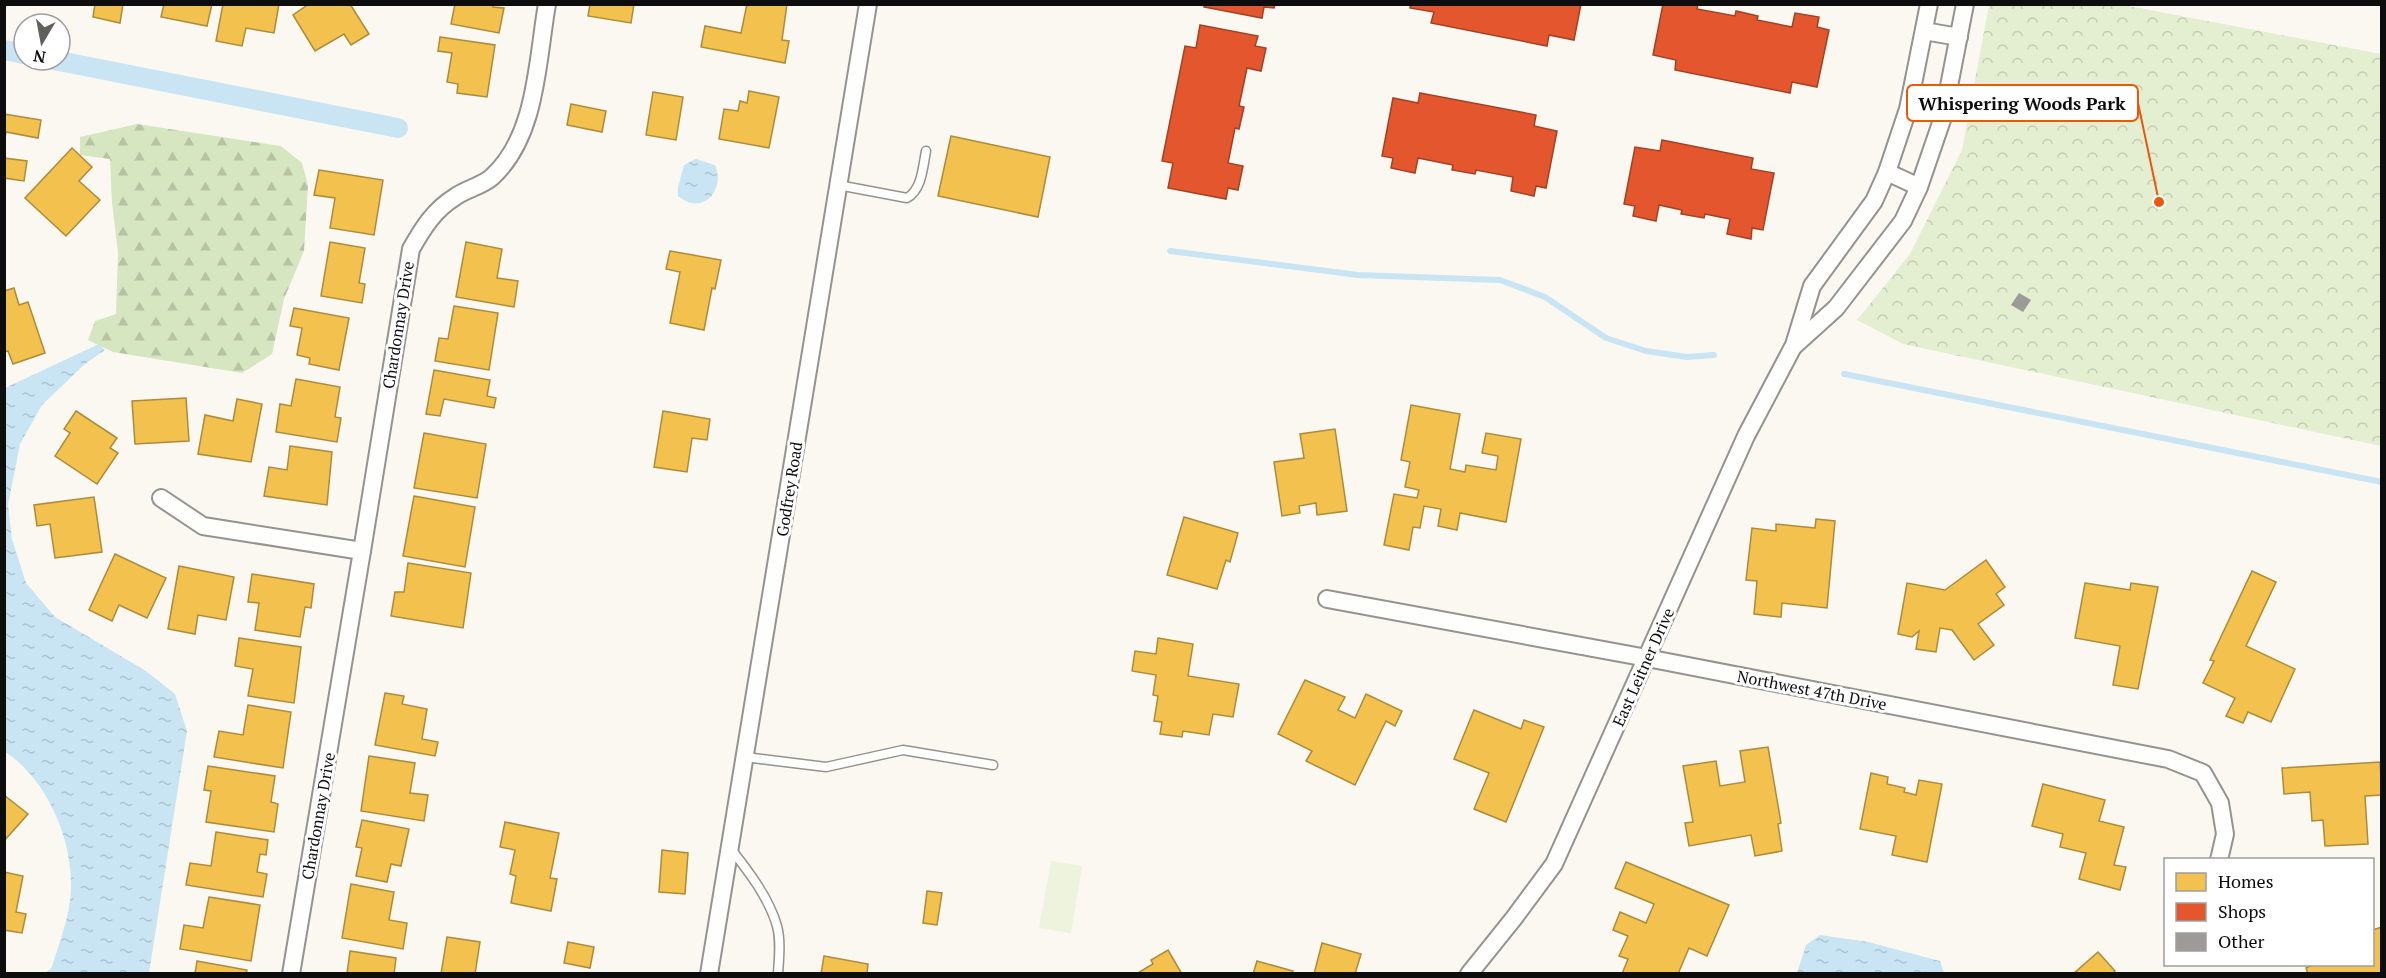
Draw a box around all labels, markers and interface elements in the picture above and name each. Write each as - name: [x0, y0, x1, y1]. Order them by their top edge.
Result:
- north arrow: [12, 12, 72, 72]
- text: N: [32, 45, 47, 69]
- callout: Whispering Woods Park: [1907, 85, 2138, 121]
- text: Whispering Woods Park: [1918, 91, 2126, 115]
- street label: Chardonnay Drive: [377, 260, 419, 390]
- street label: Godfrey Road: [771, 440, 807, 538]
- street label: East Leitner Drive: [1607, 604, 1679, 730]
- street label: Northwest 47th Drive: [1735, 665, 1889, 715]
- street label: Chardonnay Drive: [296, 751, 340, 881]
- legend: [2164, 858, 2374, 966]
- text: Homes: [2218, 869, 2273, 893]
- text: Shops: [2218, 899, 2266, 923]
- text: Other: [2218, 929, 2265, 953]

